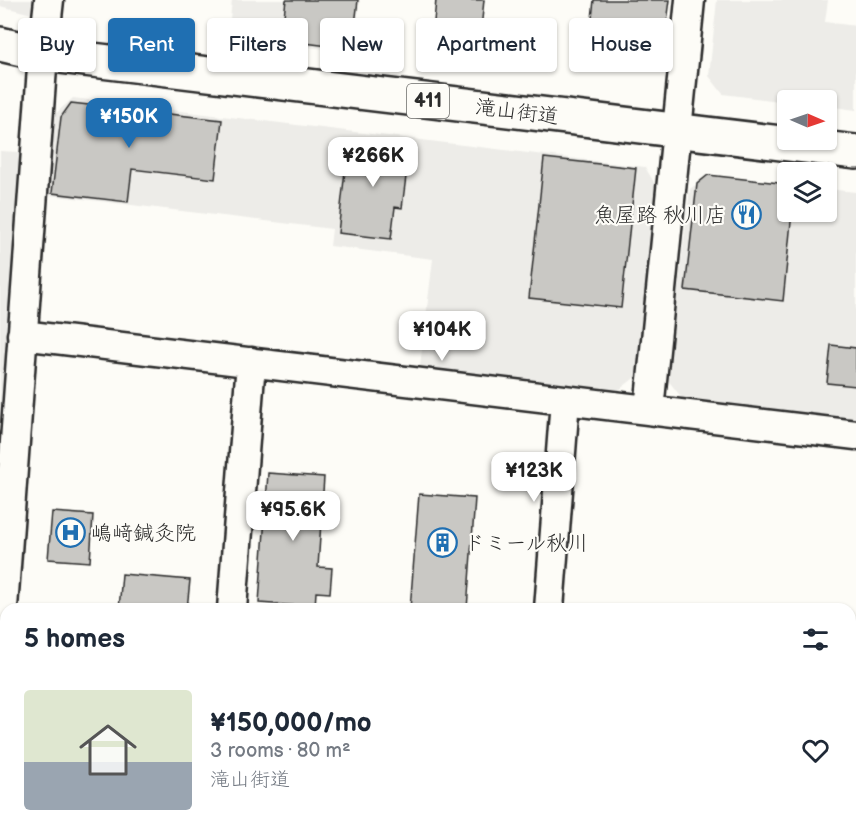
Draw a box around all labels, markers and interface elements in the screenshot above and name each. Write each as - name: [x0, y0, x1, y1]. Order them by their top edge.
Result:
- chip: Buy: [18, 18, 96, 72]
- chip: Rent: [108, 18, 195, 72]
- chip: Filters: [207, 18, 308, 72]
- chip: New: [320, 18, 404, 72]
- chip: Apartment: [416, 18, 557, 72]
- chip: House: [569, 18, 673, 72]
- road number: 411: [407, 84, 449, 118]
- north arrow: [777, 90, 837, 150]
- map controls: [777, 90, 837, 222]
- street label: 滝山街道: [474, 94, 560, 130]
- pin: ¥150K: [87, 98, 171, 149]
- text: ¥150K: [100, 105, 158, 129]
- pin: ¥266K: [331, 137, 415, 188]
- text: ¥266K: [342, 144, 404, 168]
- button: layers: [777, 162, 837, 222]
- restaurant icon: 魚屋路 秋川店: [731, 199, 763, 231]
- place label: 魚屋路 秋川店: [594, 203, 726, 228]
- pin: ¥104K: [400, 311, 484, 362]
- text: ¥104K: [413, 318, 471, 342]
- pin: ¥123K: [492, 452, 576, 503]
- text: ¥123K: [505, 459, 563, 483]
- pin: ¥95.6K: [244, 491, 342, 542]
- text: ¥95.6K: [260, 498, 326, 522]
- hospital icon: 嶋﨑鍼灸院: [54, 517, 86, 549]
- place label: 嶋﨑鍼灸院: [91, 521, 196, 546]
- building icon: ドミール秋川: [427, 527, 459, 559]
- place label: ドミール秋川: [464, 531, 588, 556]
- icon: filters: [799, 623, 832, 656]
- text: 5 homes: [24, 624, 125, 655]
- text: ¥150,000/mo: [210, 708, 372, 739]
- icon: home: [72, 714, 144, 786]
- icon: heart: [799, 734, 832, 767]
- text: 3 rooms · 80 m²: [210, 739, 351, 763]
- text: 滝山街道: [210, 768, 290, 792]

